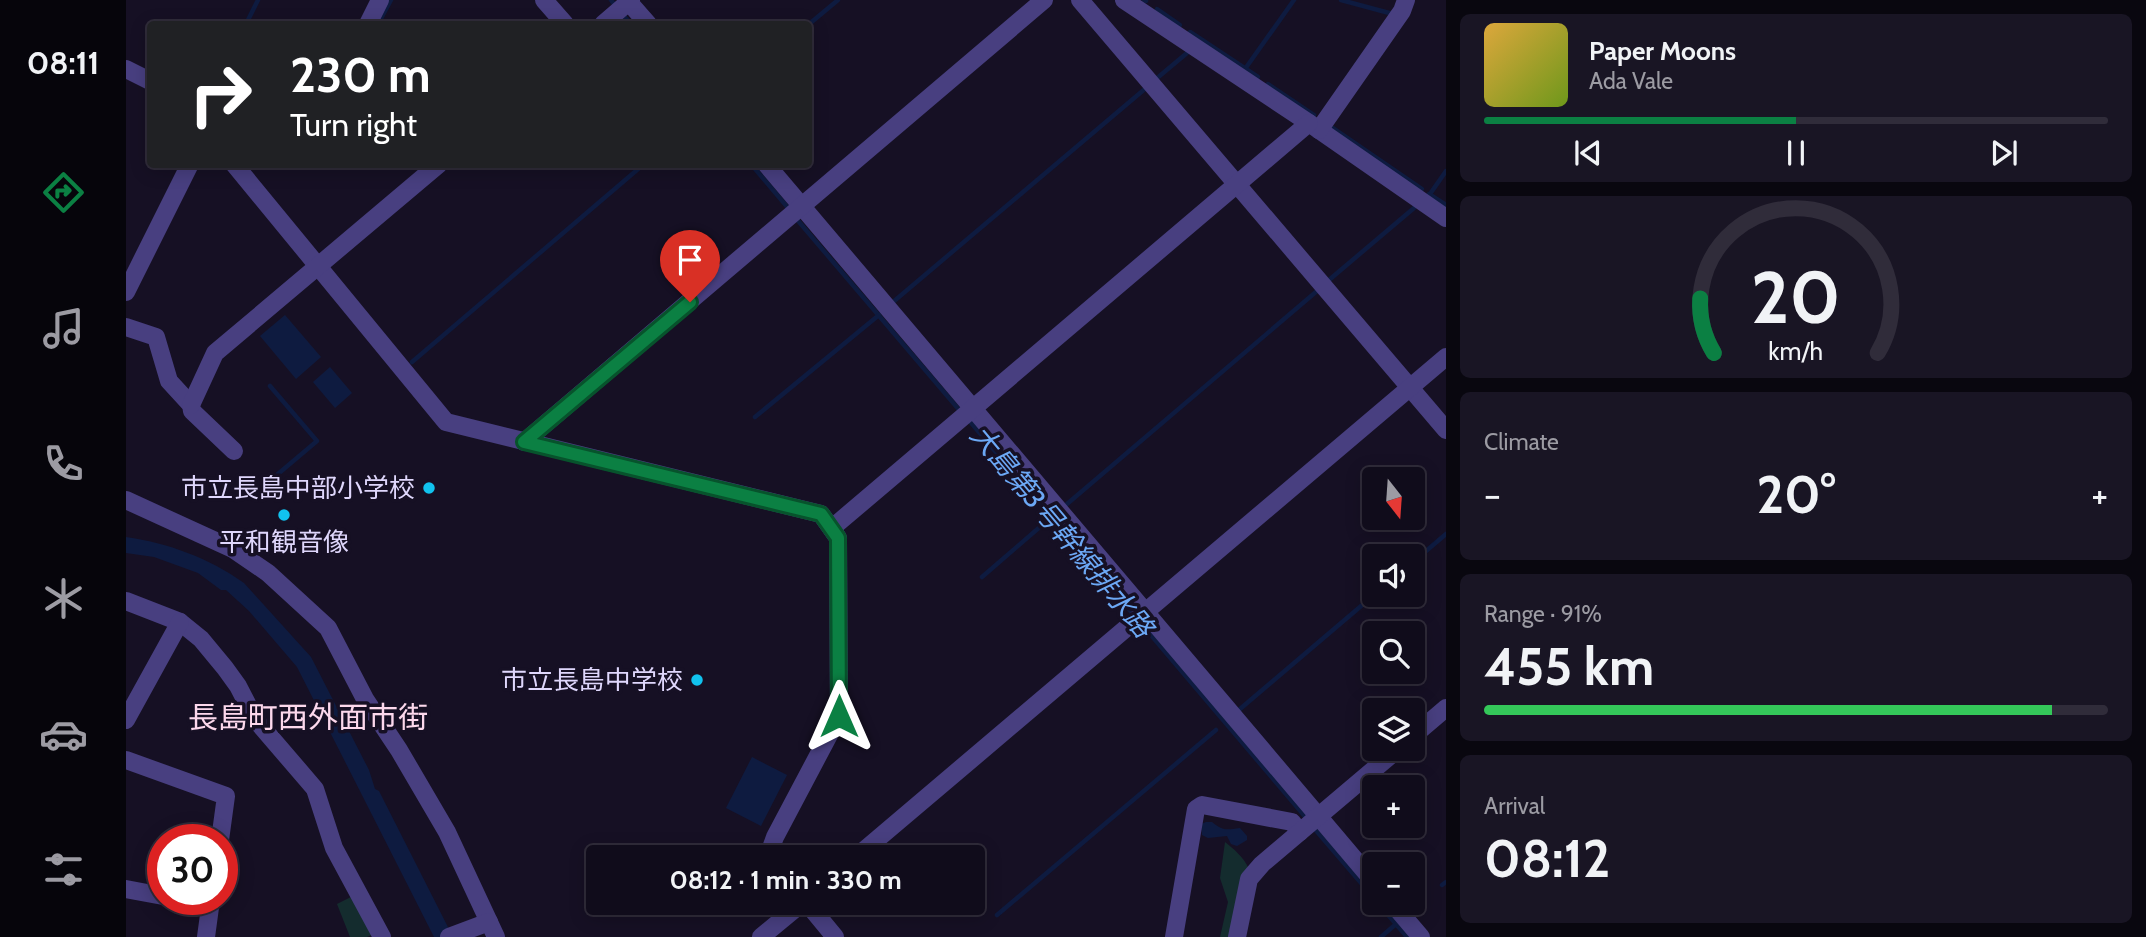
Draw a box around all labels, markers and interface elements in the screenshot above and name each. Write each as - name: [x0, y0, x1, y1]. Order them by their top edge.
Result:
- text: Paper Moons: [1589, 35, 1736, 67]
- text: 08:11: [27, 43, 99, 82]
- text: 230 m: [290, 45, 431, 104]
- icon: right: [175, 49, 266, 140]
- text: Ada Vale: [1589, 67, 1673, 95]
- text: Turn right: [290, 105, 417, 144]
- icon: previous: [1569, 134, 1607, 172]
- icon: pause: [1777, 134, 1815, 172]
- icon: next: [1985, 134, 2023, 172]
- icon: directions: [39, 168, 88, 217]
- pin: [660, 230, 720, 302]
- icon: arrive: [671, 241, 709, 279]
- text: 20: [1751, 253, 1841, 341]
- icon: music: [39, 304, 88, 353]
- text: km/h: [1769, 336, 1823, 366]
- water label: 大島第3号幹線排水路: [963, 418, 1162, 645]
- text: Climate: [1484, 428, 1559, 456]
- icon: phone: [39, 439, 88, 488]
- text: 20°: [1756, 463, 1836, 526]
- north arrow: [1362, 467, 1424, 530]
- map controls: [1362, 467, 1425, 915]
- text: −: [1484, 471, 1501, 518]
- text: +: [2091, 471, 2108, 518]
- place label: 市立長島中部小学校: [181, 472, 415, 504]
- marker: 市立長島中部小学校: [421, 480, 437, 496]
- marker: 平和観音像: [276, 507, 292, 523]
- place label: 平和観音像: [219, 526, 349, 558]
- button: sound: [1362, 544, 1425, 607]
- icon: climate: [39, 574, 88, 623]
- text: Range · 91%: [1484, 600, 1602, 628]
- button: search: [1362, 621, 1425, 684]
- text: 455 km: [1484, 635, 1654, 698]
- place label: 市立長島中学校: [501, 664, 683, 696]
- marker: 市立長島中学校: [689, 672, 705, 688]
- position arrow: [802, 679, 876, 753]
- button: layers: [1362, 698, 1425, 761]
- district label: 長島町西外面市街: [188, 699, 428, 736]
- icon: car: [39, 710, 88, 759]
- button: +: [1362, 775, 1425, 838]
- text: Arrival: [1484, 792, 1545, 820]
- speed limit sign: 30: [147, 824, 238, 915]
- text: 08:12: [1484, 827, 1610, 890]
- icon: filters: [39, 845, 88, 894]
- button: −: [1362, 852, 1425, 915]
- text: 08:12 · 1 min · 330 m: [669, 864, 902, 896]

